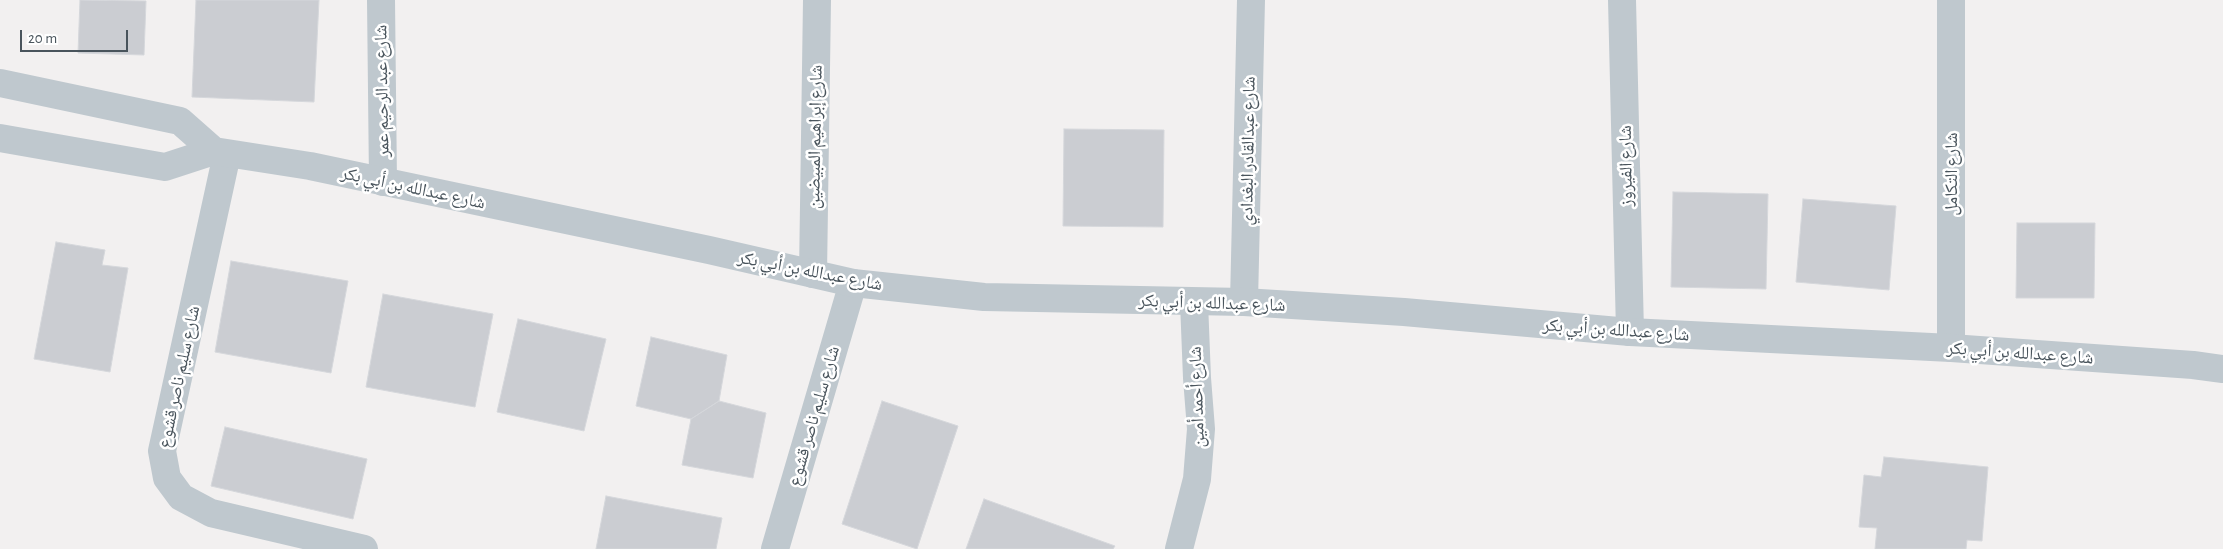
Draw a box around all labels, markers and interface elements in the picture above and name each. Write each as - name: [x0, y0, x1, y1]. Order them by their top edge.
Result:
- scale bar: [22, 20, 130, 52]
- street label: شارع عبد الرحيم عمر: [370, 25, 394, 157]
- text: 20 m: [28, 31, 57, 46]
- street label: شارع إبراهيم المبيضين: [803, 65, 827, 209]
- street label: شارع عبدالقادر البغدادي: [1236, 76, 1260, 226]
- street label: شارع الفيروز: [1614, 125, 1638, 207]
- street label: شارع التكامل: [1941, 132, 1963, 216]
- street label: شارع عبدالله بن أبي بكر: [339, 162, 487, 214]
- street label: شارع عبدالله بن أبي بكر: [736, 246, 884, 296]
- street label: شارع عبدالله بن أبي بكر: [1138, 290, 1286, 316]
- street label: شارع سليم ناصر قشوع: [153, 304, 205, 450]
- street label: شارع عبدالله بن أبي بكر: [1542, 314, 1690, 346]
- street label: شارع عبدالله بن أبي بكر: [1946, 337, 2094, 369]
- street label: شارع سليم ناصر قشوع: [784, 343, 844, 489]
- street label: شارع أحمد أمين: [1184, 346, 1210, 448]

